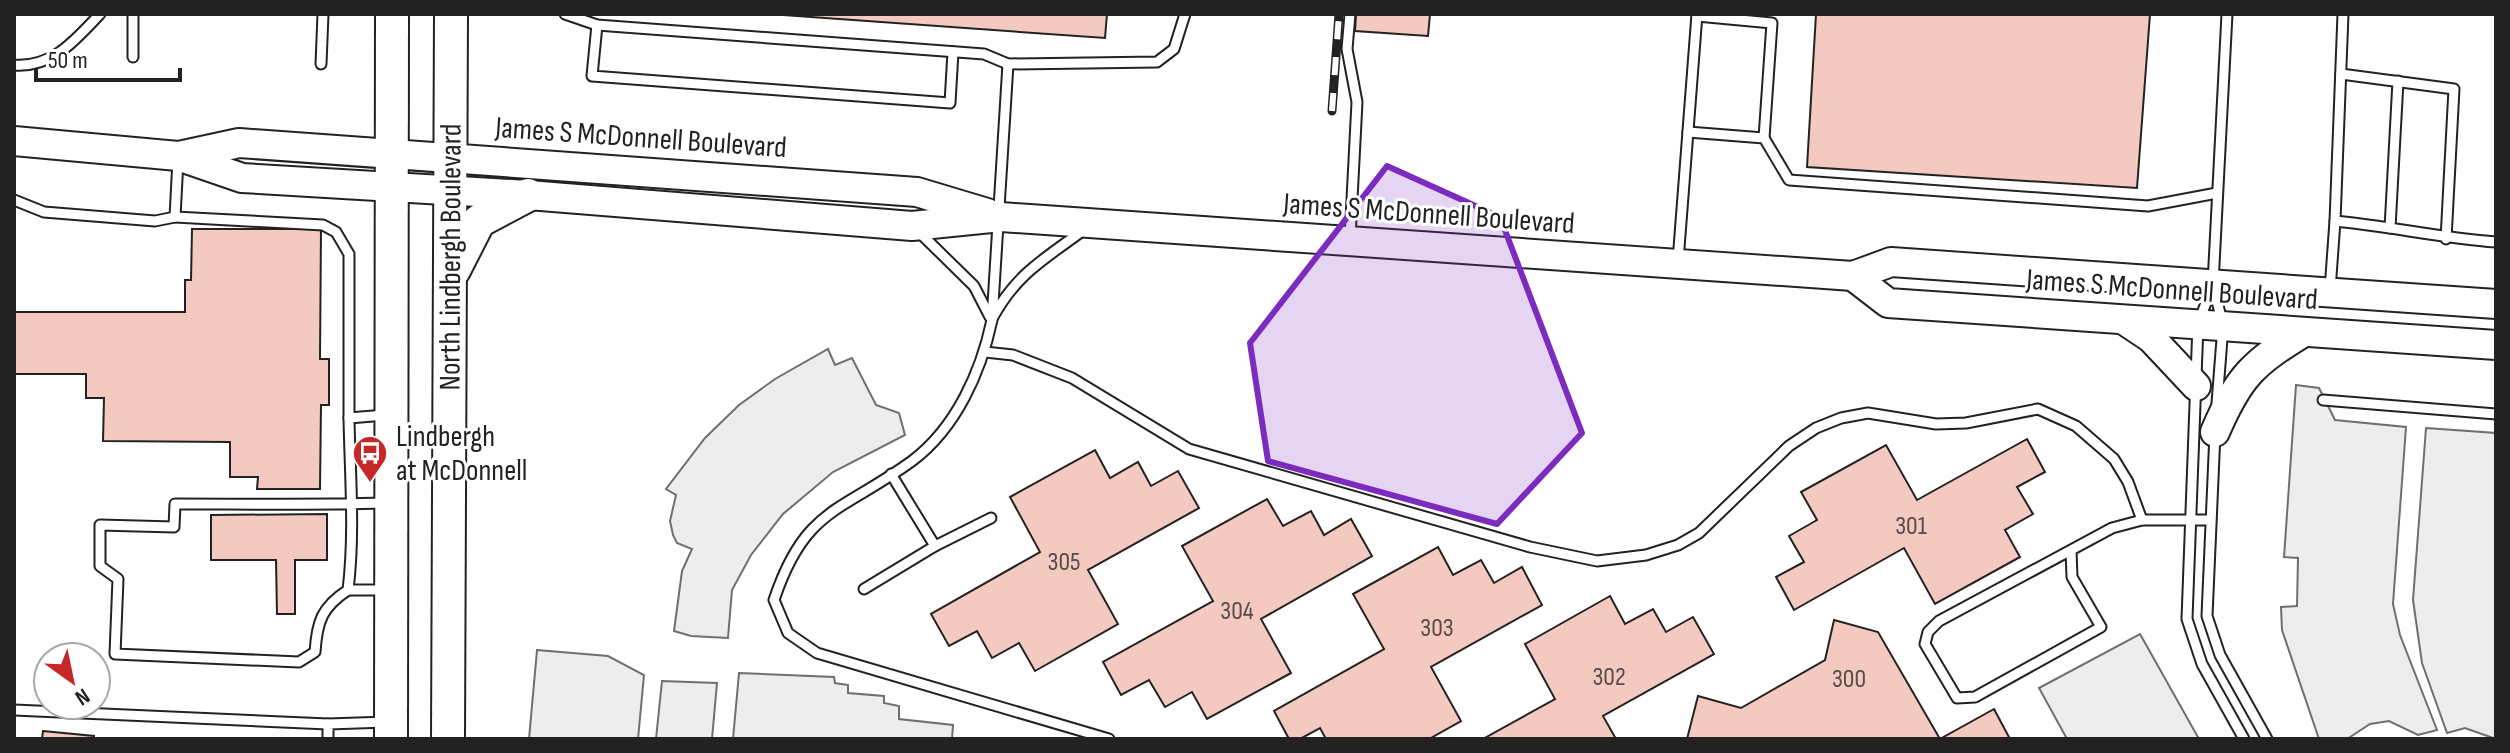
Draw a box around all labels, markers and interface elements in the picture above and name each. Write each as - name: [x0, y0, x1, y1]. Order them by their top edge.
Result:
- scale bar: [36, 32, 180, 82]
- text: 50 m: [48, 46, 88, 75]
- street label: James S McDonnell Boulevard: [493, 110, 788, 166]
- street label: North Lindbergh Boulevard: [432, 124, 470, 390]
- street label: James S McDonnell Boulevard: [1281, 186, 1576, 242]
- street label: James S McDonnell Boulevard: [2024, 262, 2319, 318]
- place label: Lindbergh at McDonnell: [396, 419, 527, 489]
- bus stop icon: Lindbergh at McDonnell: [351, 434, 389, 484]
- house number: 301: [1895, 511, 1927, 542]
- house number: 305: [1048, 547, 1080, 578]
- house number: 304: [1220, 596, 1254, 627]
- house number: 303: [1420, 613, 1454, 644]
- north arrow: [32, 641, 112, 721]
- house number: 302: [1592, 662, 1626, 693]
- house number: 300: [1832, 664, 1866, 695]
- text: N: [70, 682, 94, 711]

